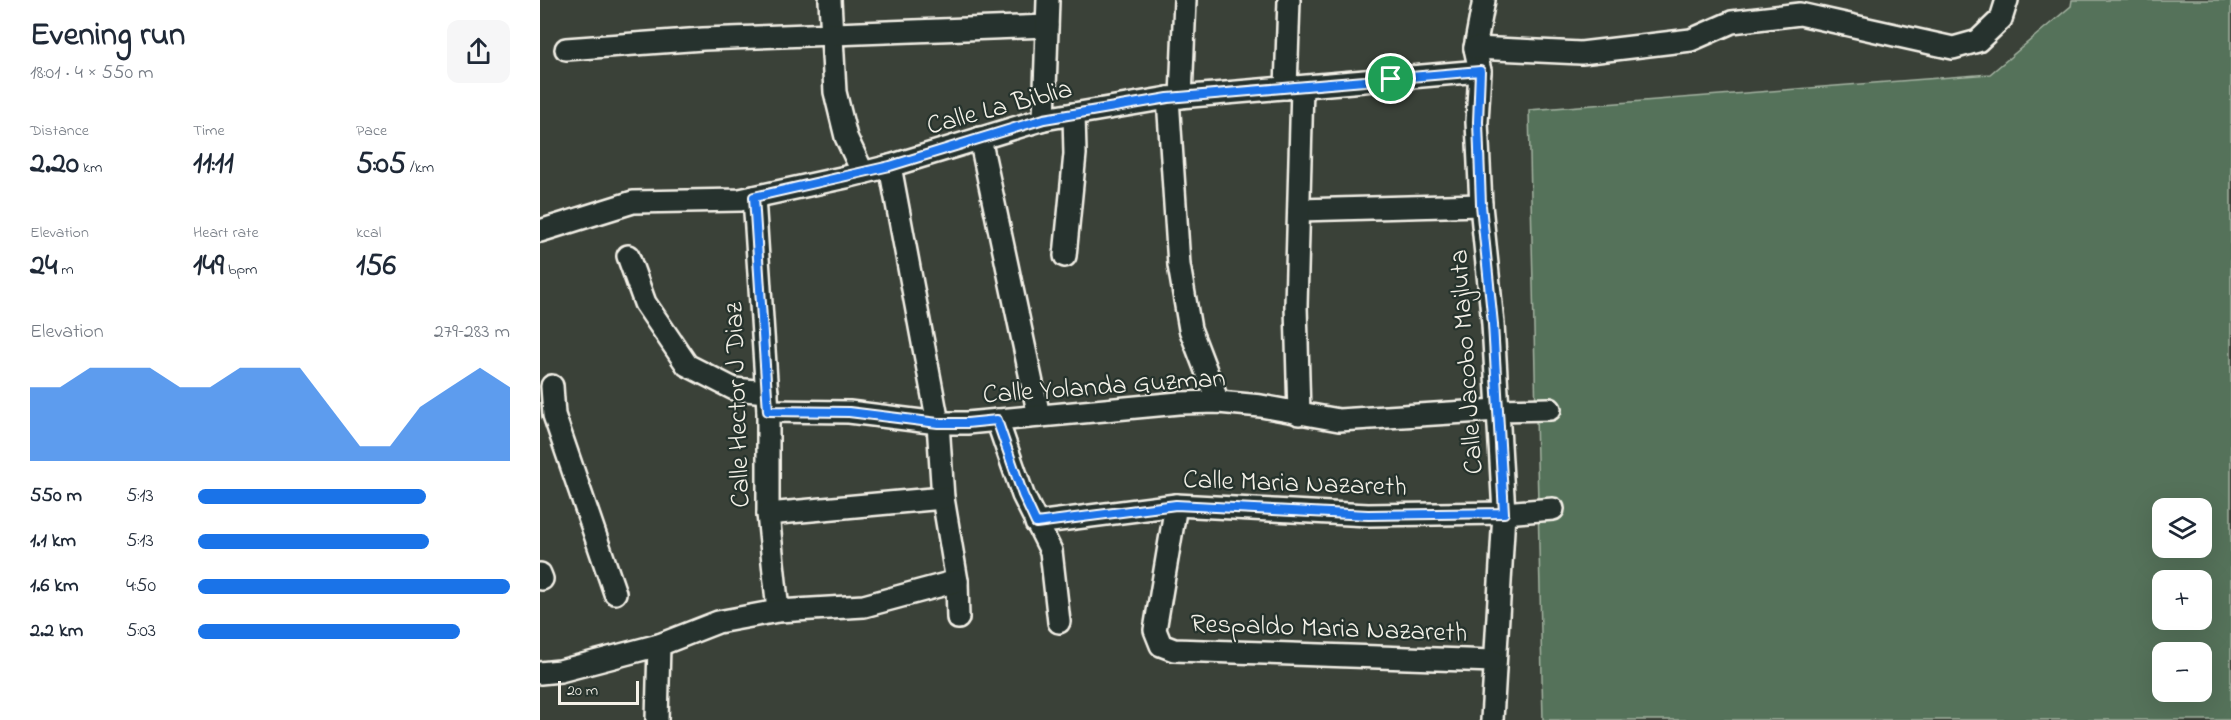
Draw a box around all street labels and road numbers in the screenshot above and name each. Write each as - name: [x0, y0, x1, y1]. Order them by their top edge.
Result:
- street label: Calle La Biblia: [923, 70, 1077, 147]
- street label: Calle Jacobo Majluta: [1440, 248, 1495, 476]
- street label: Calle Hector J Diaz: [715, 301, 762, 508]
- street label: Calle Yolanda Guzman: [981, 360, 1227, 415]
- street label: Calle Maria Nazareth: [1182, 461, 1407, 508]
- street label: Respaldo Maria Nazareth: [1190, 605, 1468, 654]

